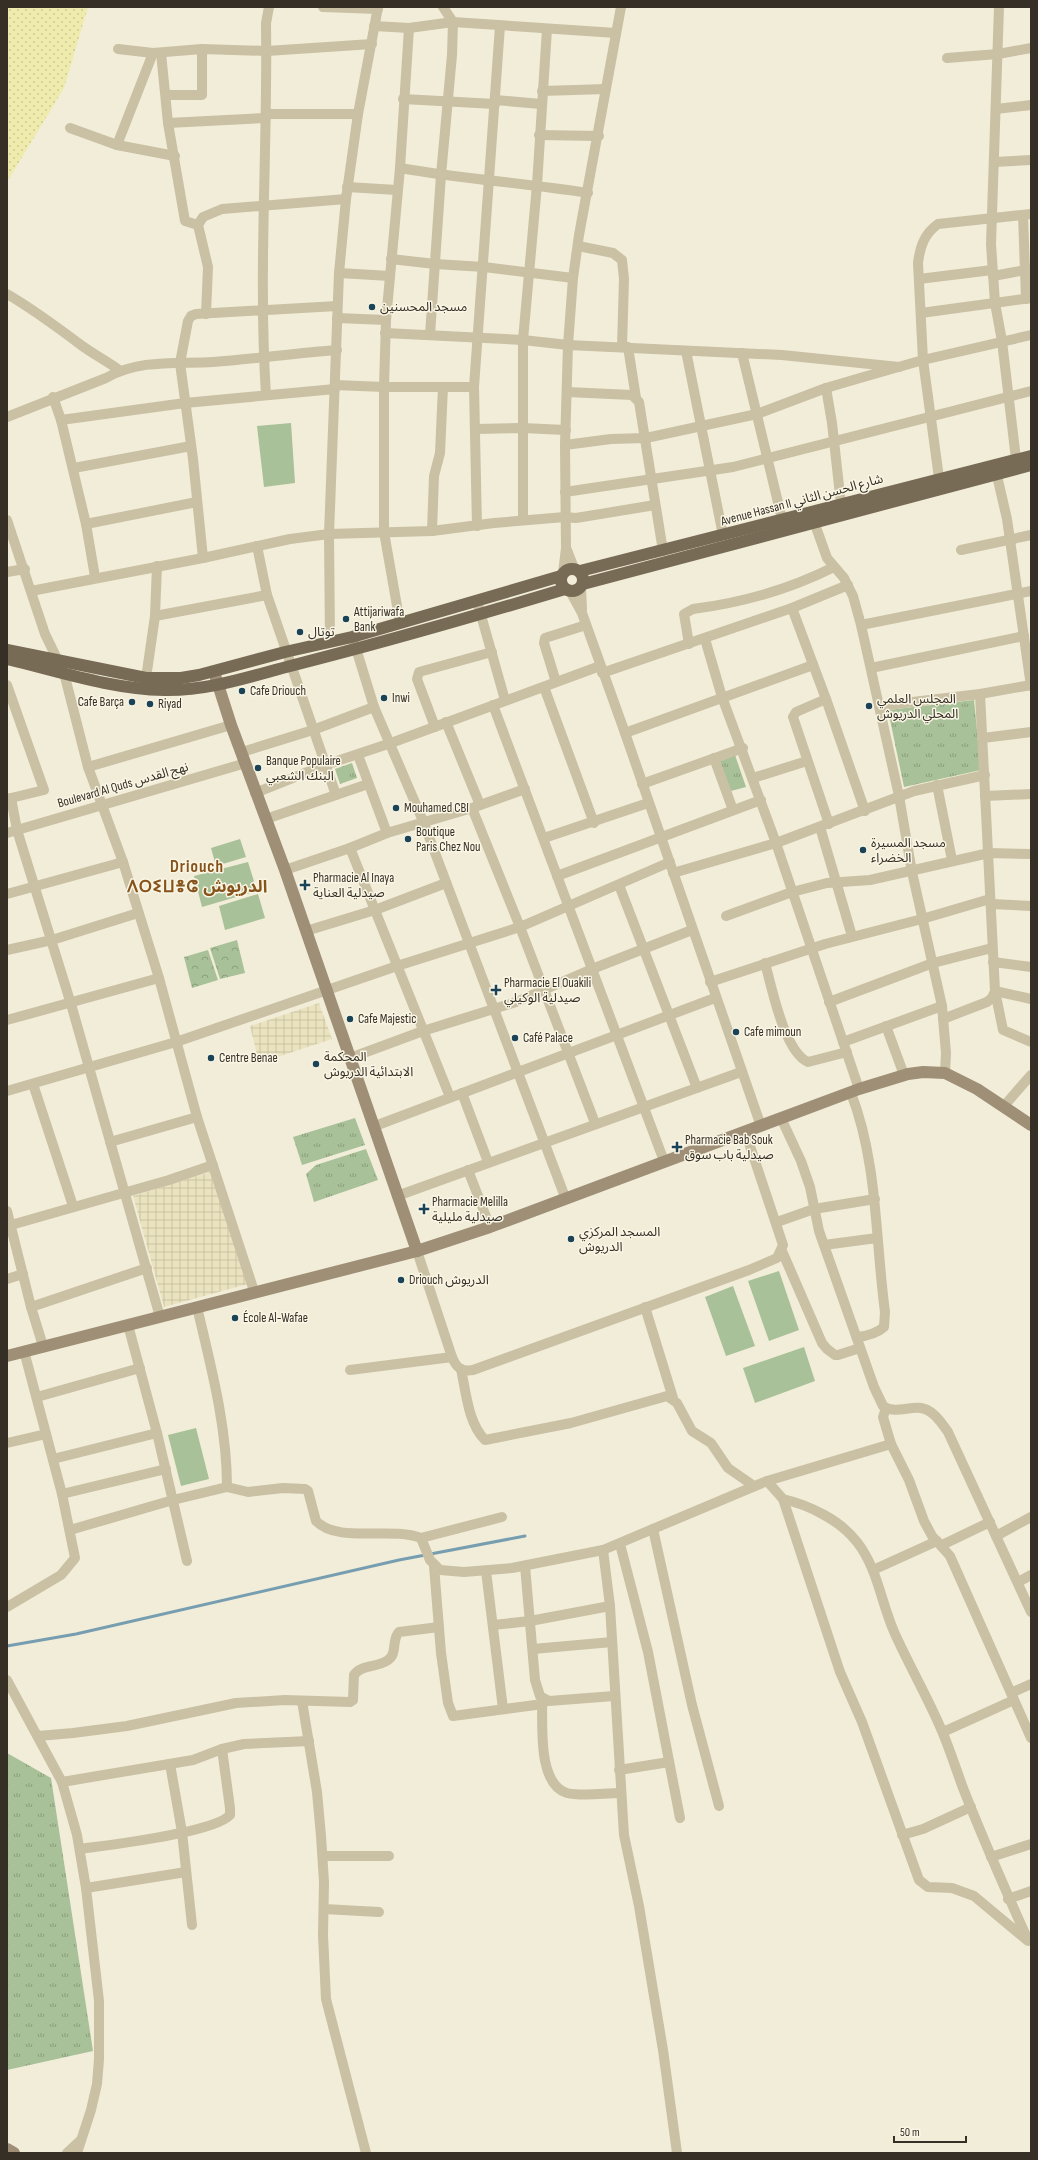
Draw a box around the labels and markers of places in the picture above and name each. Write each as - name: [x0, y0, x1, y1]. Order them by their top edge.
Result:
- place label: مسجد المحسنين: [380, 299, 467, 315]
- marker: مسجد المحسنين: [367, 302, 377, 312]
- place label: Attijariwafa Bank: [353, 604, 404, 635]
- marker: Attijariwafa Bank: [341, 614, 351, 624]
- place label: توتال: [308, 624, 335, 640]
- marker: توتال: [295, 627, 305, 637]
- place label: Cafe Driouch: [250, 683, 306, 699]
- marker: Cafe Driouch: [237, 686, 247, 696]
- place label: Inwi: [392, 690, 410, 706]
- place label: المجلس العلمي المحلي الدريوش: [877, 691, 958, 724]
- marker: Inwi: [379, 693, 389, 703]
- place label: Cafe Barça: [78, 694, 124, 710]
- place label: Riyad: [158, 696, 182, 712]
- marker: Cafe Barça: [127, 697, 137, 707]
- marker: Riyad: [145, 699, 155, 709]
- marker: المجلس العلمي المحلي الدريوش: [864, 701, 874, 711]
- place label: Banque Populaire البنك الشعبي: [266, 753, 341, 786]
- marker: Banque Populaire البنك الشعبي: [253, 763, 263, 773]
- place label: Mouhamed CBI: [404, 800, 469, 816]
- marker: Mouhamed CBI: [391, 803, 401, 813]
- place label: Boutique Paris Chez Nou: [416, 824, 481, 855]
- marker: Boutique Paris Chez Nou: [403, 834, 413, 844]
- place label: مسجد المسيرة الخضراء: [871, 835, 946, 866]
- marker: مسجد المسيرة الخضراء: [858, 845, 868, 855]
- place label: Pharmacie Al Inaya صيدلية العناية: [313, 870, 394, 901]
- marker: Pharmacie Al Inaya صيدلية العناية: [300, 880, 310, 890]
- place label: Pharmacie El Ouakili صيدلية الوكيلي: [504, 975, 591, 1008]
- marker: Pharmacie El Ouakili صيدلية الوكيلي: [491, 985, 501, 995]
- place label: Cafe Majestic: [358, 1011, 416, 1027]
- marker: Cafe Majestic: [345, 1014, 355, 1024]
- place label: Cafe mimoun: [744, 1024, 801, 1040]
- marker: Cafe mimoun: [731, 1027, 741, 1037]
- place label: Café Palace: [523, 1030, 573, 1046]
- marker: Café Palace: [510, 1033, 520, 1043]
- place label: المحكمة الابتدائية الدريوش: [324, 1049, 413, 1080]
- place label: Centre Benae: [219, 1050, 278, 1066]
- marker: Centre Benae: [206, 1053, 216, 1063]
- marker: المحكمة الابتدائية الدريوش: [311, 1059, 321, 1069]
- place label: Pharmacie Bab Souk صيدلية باب سوق: [685, 1132, 774, 1163]
- marker: Pharmacie Bab Souk صيدلية باب سوق: [672, 1142, 682, 1152]
- place label: Pharmacie Melilla صيدلية مليلية: [432, 1194, 508, 1225]
- marker: Pharmacie Melilla صيدلية مليلية: [419, 1204, 429, 1214]
- place label: المسجد المركزي الدريوش: [579, 1224, 660, 1255]
- marker: المسجد المركزي الدريوش: [566, 1234, 576, 1244]
- place label: Driouch الدريوش: [409, 1272, 489, 1288]
- marker: Driouch الدريوش: [396, 1275, 406, 1285]
- place label: École Al-Wafae: [243, 1310, 308, 1326]
- marker: École Al-Wafae: [230, 1313, 240, 1323]

